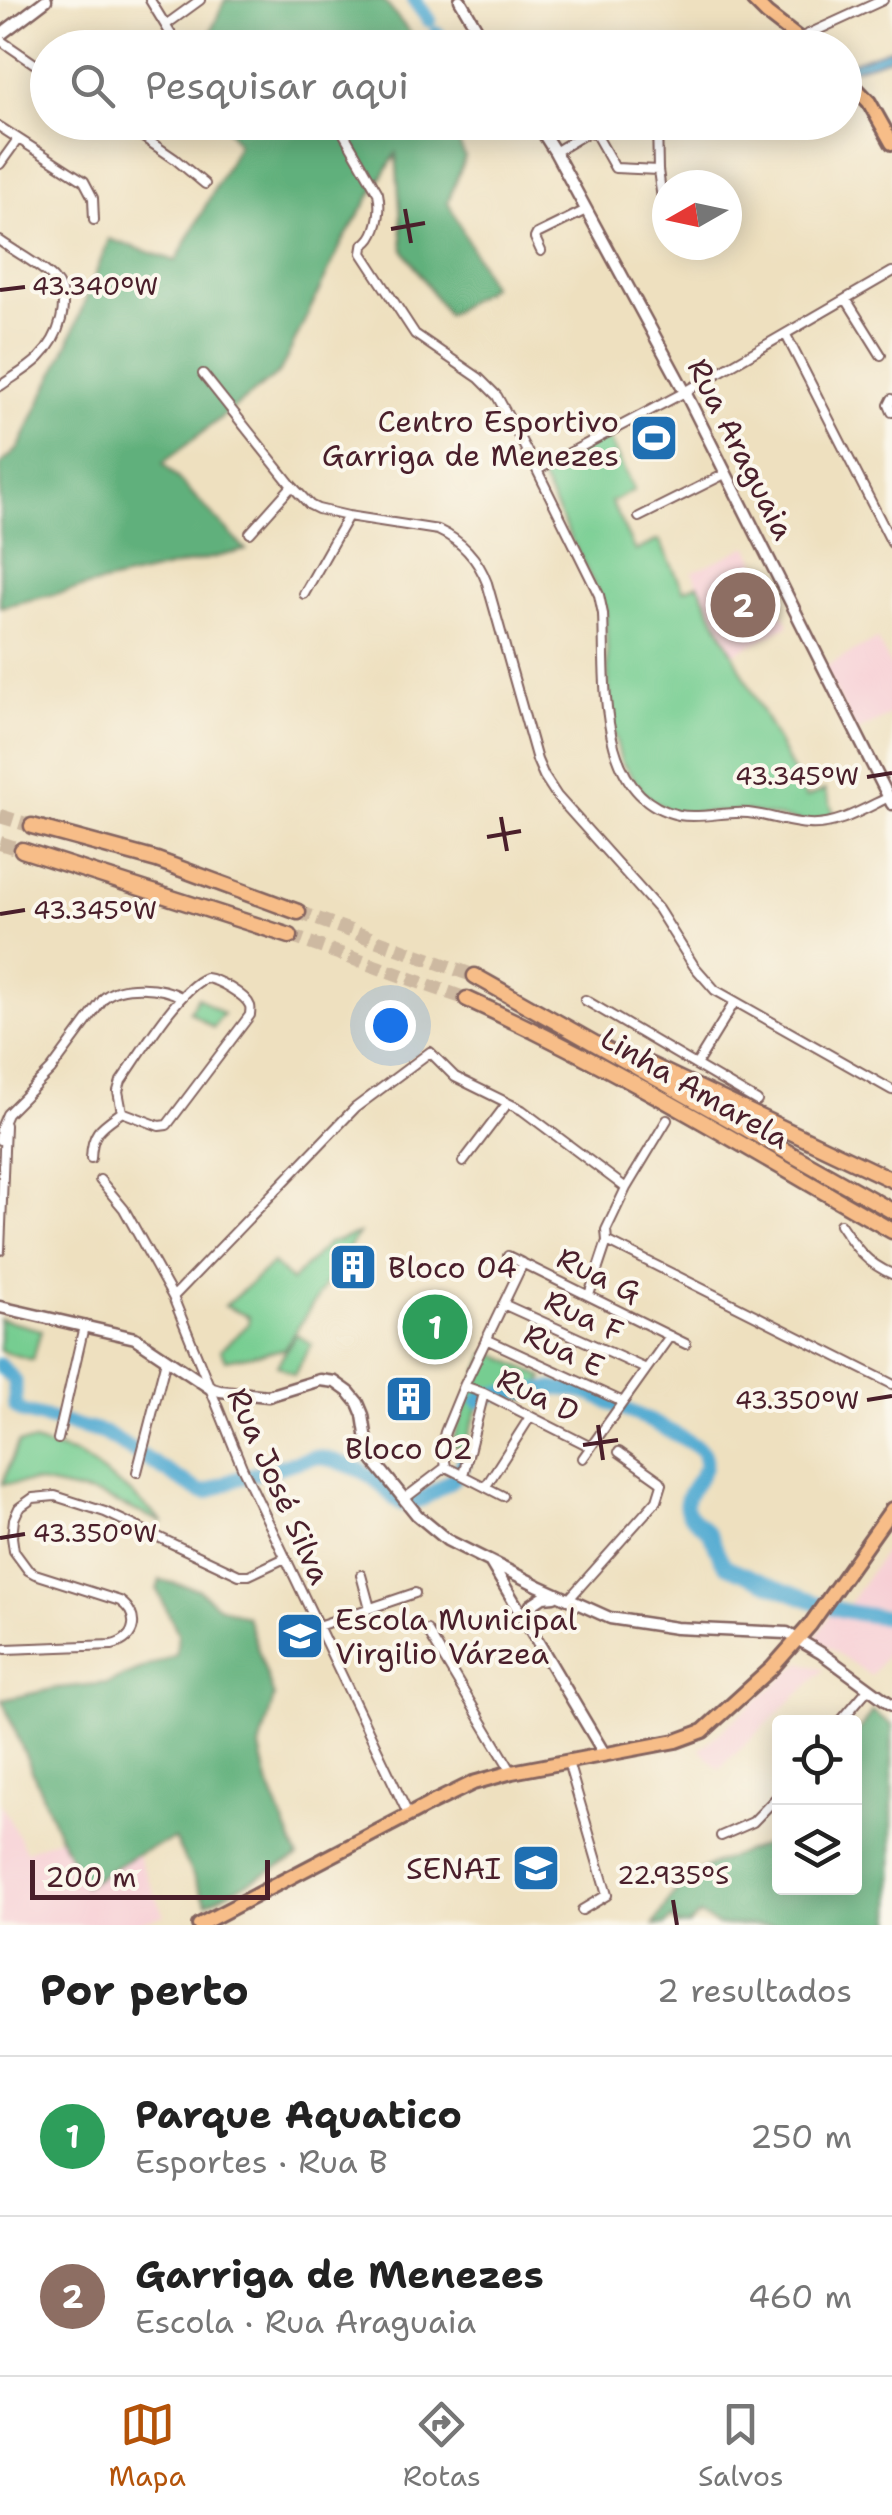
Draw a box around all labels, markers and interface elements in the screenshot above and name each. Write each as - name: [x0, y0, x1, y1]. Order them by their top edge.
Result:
- search box: [30, 30, 862, 140]
- icon: search: [65, 58, 120, 113]
- text: Pesquisar aqui: [145, 60, 409, 111]
- north arrow: [652, 170, 742, 260]
- text: 43.340°W: [32, 269, 158, 303]
- street label: Rua Araguaia: [678, 351, 804, 547]
- place label: Centro Esportivo Garriga de Menezes: [322, 401, 619, 476]
- sports icon: Centro Esportivo Garriga de Menezes: [628, 412, 680, 464]
- pin: 2: [710, 568, 776, 642]
- text: 43.345°W: [735, 759, 859, 793]
- text: 43.345°W: [33, 893, 157, 927]
- your location: [365, 1000, 416, 1051]
- street label: Linha Amarela: [593, 1017, 797, 1159]
- street label: Rua G: [550, 1237, 648, 1313]
- building icon: Bloco 04: [327, 1241, 379, 1293]
- place label: Bloco 04: [388, 1247, 517, 1288]
- street label: Rua F: [538, 1280, 630, 1352]
- pin: 1: [402, 1290, 468, 1364]
- street label: Rua E: [517, 1314, 611, 1386]
- street label: Rua D: [490, 1358, 586, 1432]
- building icon: Bloco 02: [383, 1373, 435, 1425]
- street label: Rua José Silva: [217, 1381, 341, 1591]
- text: 43.350°W: [735, 1383, 859, 1417]
- place label: Bloco 02: [345, 1428, 473, 1469]
- text: 43.350°W: [33, 1516, 157, 1550]
- place label: Escola Municipal Virgilio Várzea: [335, 1599, 577, 1674]
- school or university icon: Escola Municipal Virgilio Várzea: [274, 1610, 326, 1662]
- map controls: [772, 1715, 862, 1895]
- button: locate: [772, 1715, 862, 1805]
- button: layers: [772, 1805, 862, 1895]
- school or university icon: SENAI: [510, 1842, 562, 1894]
- place label: SENAI: [406, 1848, 501, 1889]
- scale bar: [30, 1855, 270, 1900]
- text: 200 m: [45, 1858, 136, 1896]
- text: 22.935°S: [617, 1858, 729, 1892]
- text: Por perto: [40, 1962, 249, 2018]
- text: 2 resultados: [657, 1969, 852, 2012]
- text: Parque Aquatico: [135, 2089, 462, 2140]
- text: 1: [65, 2115, 80, 2158]
- text: 250 m: [750, 2115, 852, 2158]
- text: Esportes · Rua B: [135, 2140, 388, 2183]
- text: Garriga de Menezes: [135, 2249, 544, 2300]
- text: 2: [61, 2275, 84, 2318]
- text: 460 m: [748, 2275, 852, 2318]
- text: Escola · Rua Araguaia: [135, 2300, 476, 2343]
- tab: Mapa: [108, 2397, 186, 2495]
- tab: Rotas: [403, 2397, 481, 2495]
- tab: Salvos: [698, 2397, 784, 2495]

